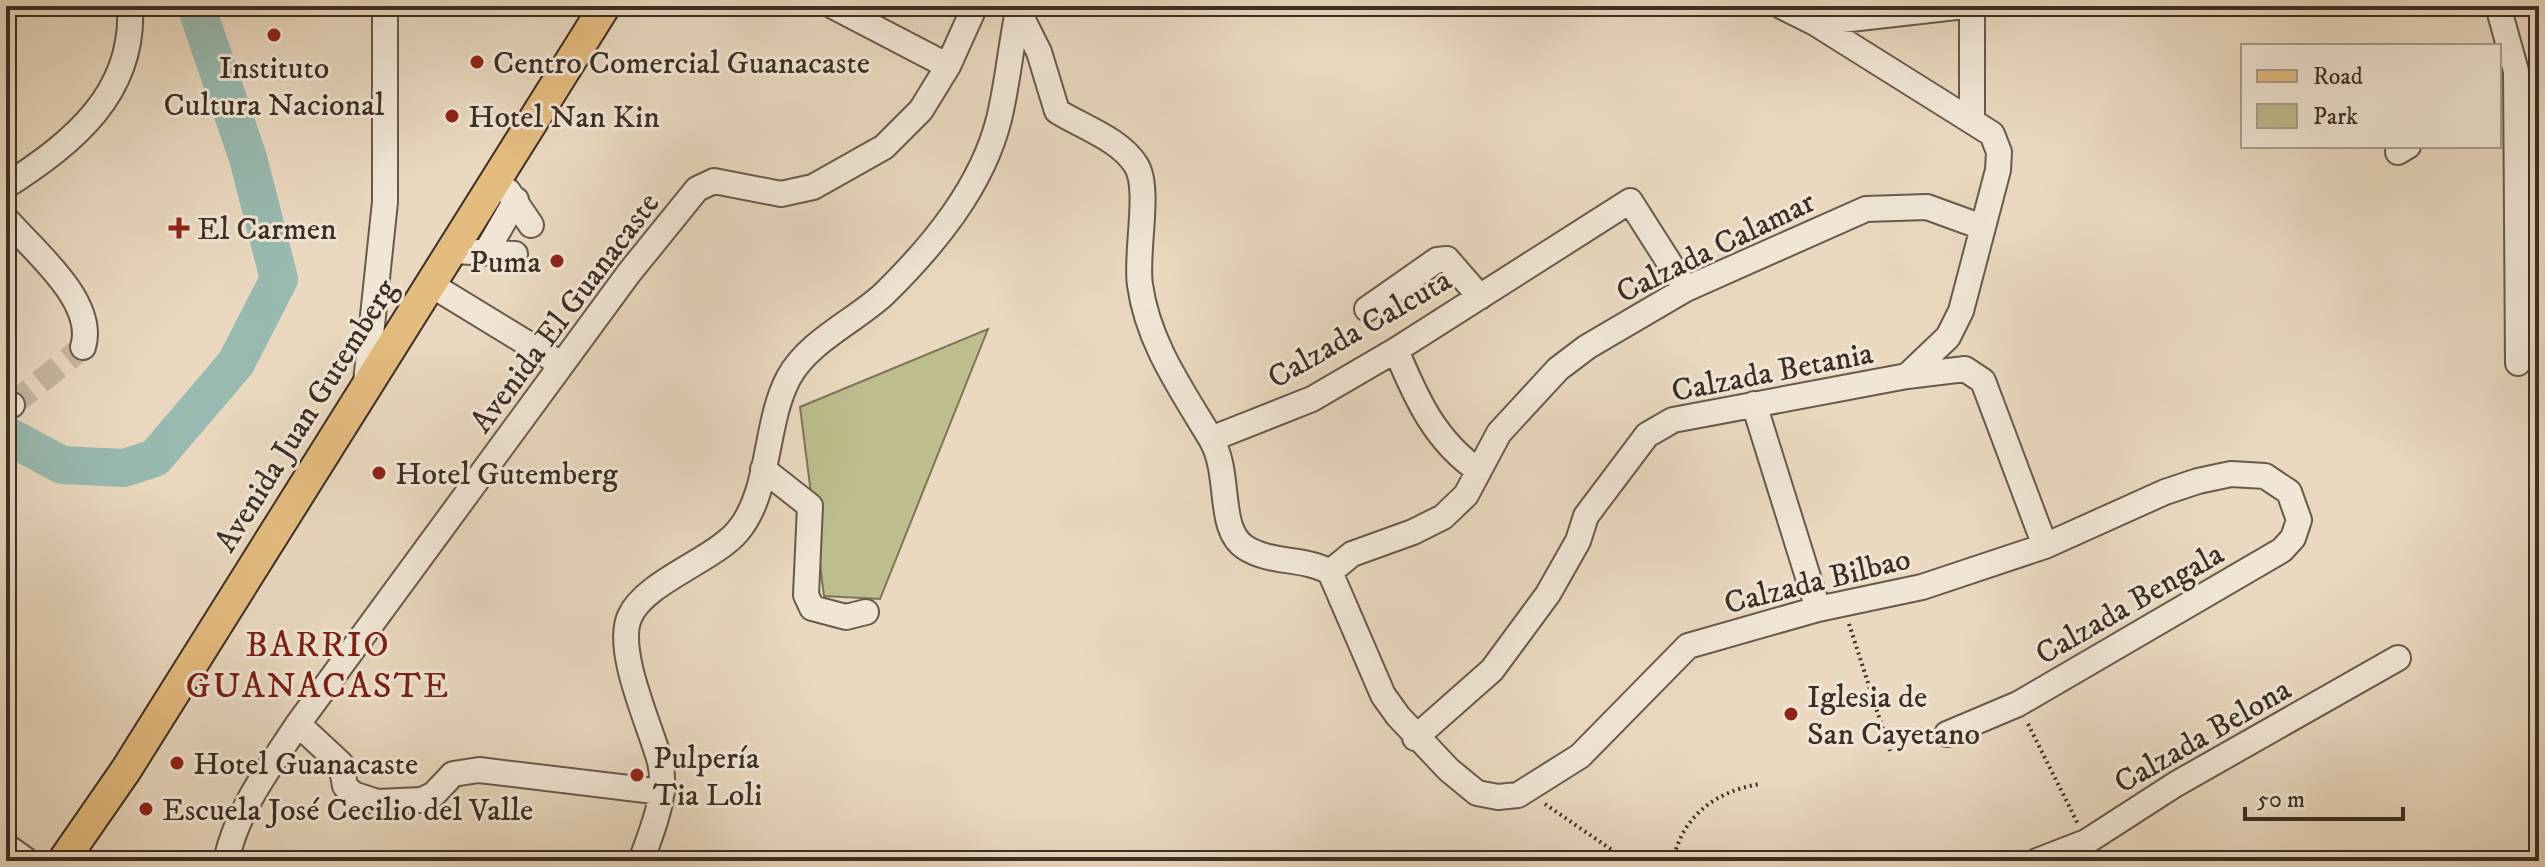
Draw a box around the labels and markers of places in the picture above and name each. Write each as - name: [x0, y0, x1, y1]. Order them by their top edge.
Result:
- marker: Instituto Cultura Nacional: [265, 26, 283, 44]
- place label: Centro Comercial Guanacaste: [493, 44, 870, 84]
- place label: Instituto Cultura Nacional: [164, 49, 385, 126]
- marker: Centro Comercial Guanacaste: [468, 53, 486, 71]
- place label: Hotel Nan Kin: [468, 98, 660, 138]
- marker: Hotel Nan Kin: [443, 107, 461, 125]
- place label: El Carmen: [197, 210, 337, 250]
- marker: El Carmen: [168, 217, 190, 239]
- place label: Puma: [469, 243, 541, 283]
- marker: Puma: [548, 252, 566, 270]
- place label: Hotel Gutemberg: [395, 455, 618, 495]
- marker: Hotel Gutemberg: [370, 464, 388, 482]
- place label: Iglesia de San Cayetano: [1807, 678, 1980, 755]
- marker: Iglesia de San Cayetano: [1782, 705, 1800, 723]
- place label: Pulpería Tia Loli: [653, 739, 762, 816]
- place label: Hotel Guanacaste: [193, 745, 418, 785]
- marker: Hotel Guanacaste: [168, 754, 186, 772]
- marker: Pulpería Tia Loli: [628, 766, 646, 784]
- place label: Escuela José Cecilio del Valle: [162, 791, 533, 831]
- marker: Escuela José Cecilio del Valle: [137, 800, 155, 818]

